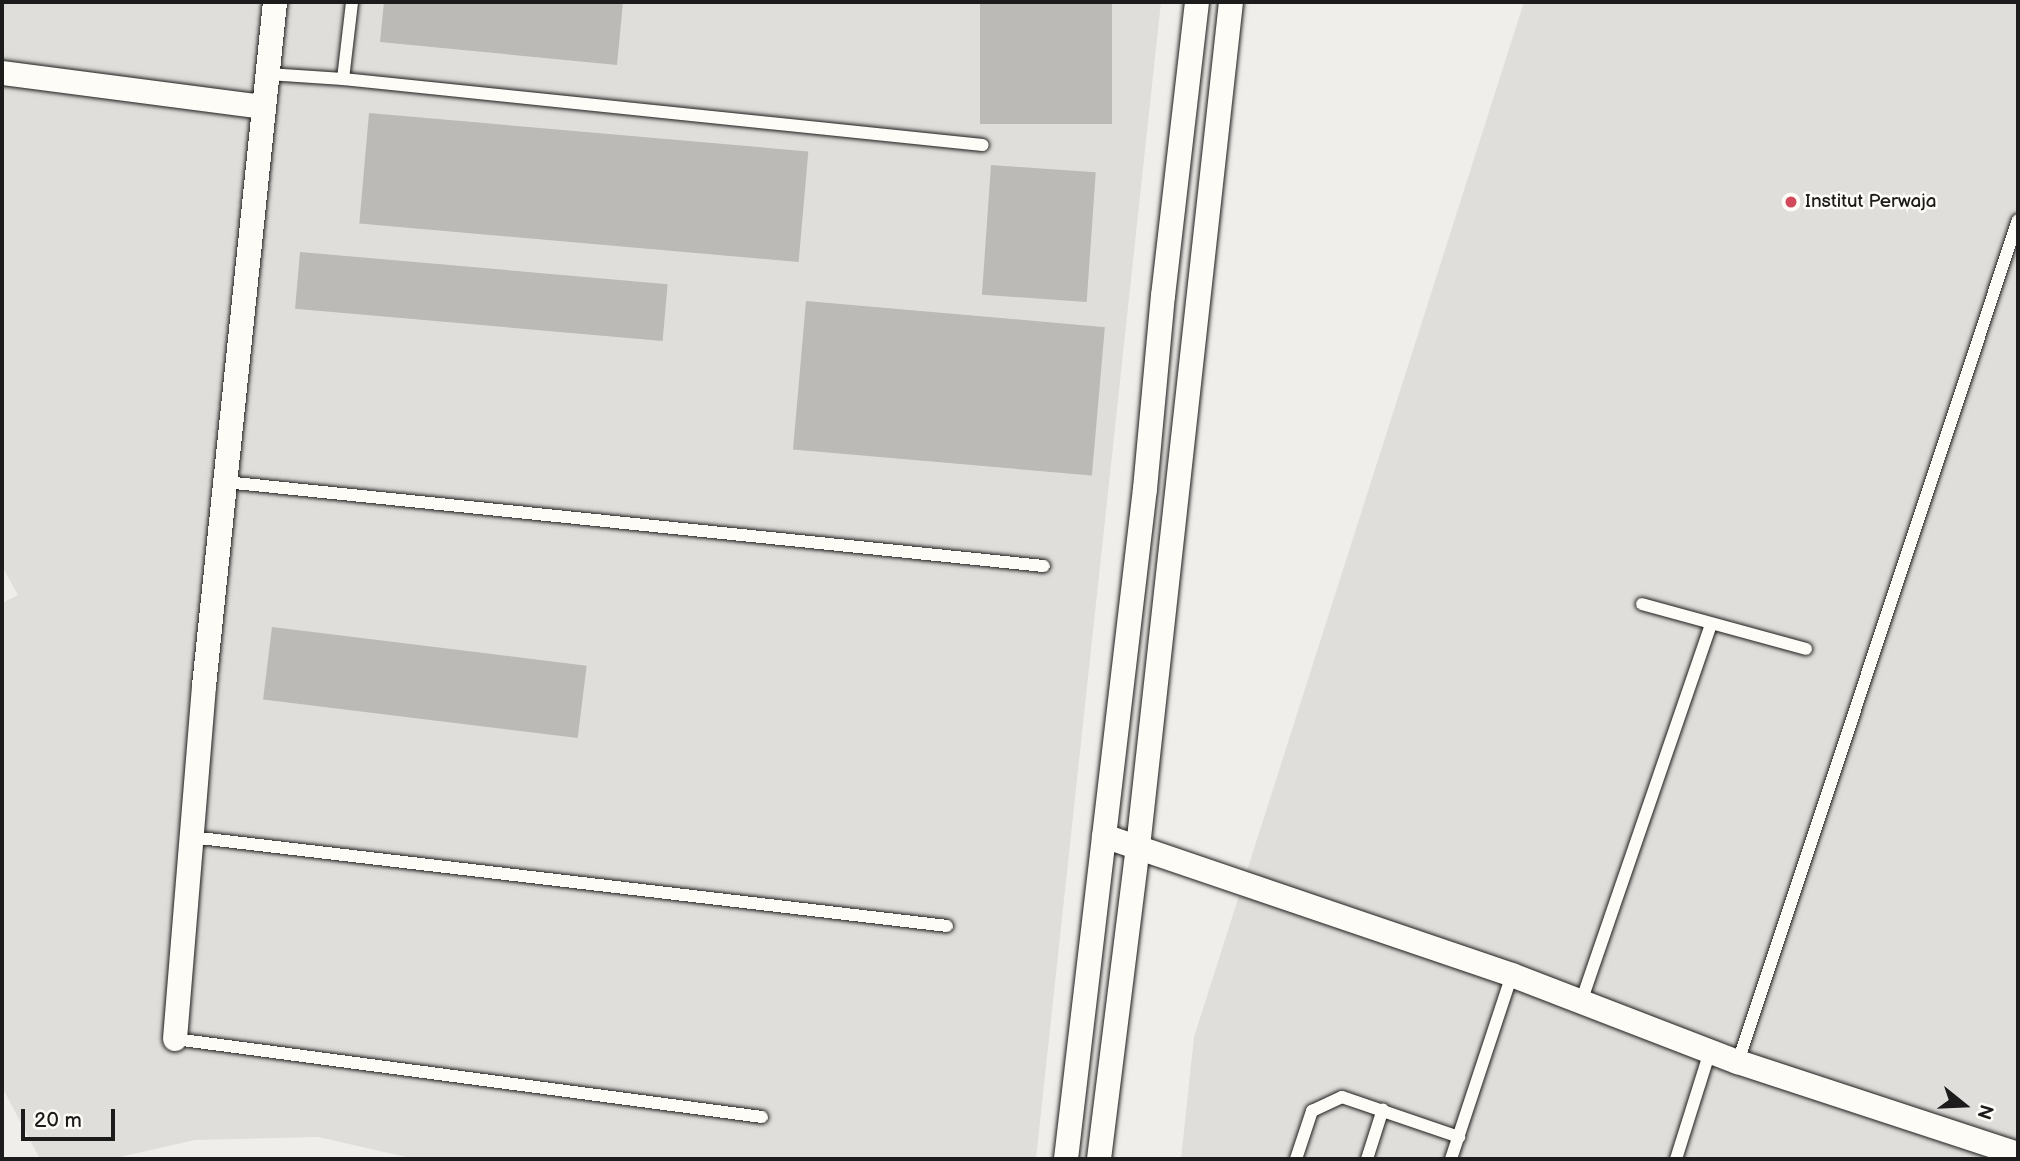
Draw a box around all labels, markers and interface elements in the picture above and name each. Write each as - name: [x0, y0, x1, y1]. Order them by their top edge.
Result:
- place label: Institut Perwaja: [1805, 191, 1937, 213]
- marker: Institut Perwaja: [1783, 194, 1799, 210]
- north arrow: [1929, 1070, 1999, 1140]
- scale bar: [24, 1094, 119, 1138]
- text: N: [1971, 1101, 1998, 1122]
- text: 20 m: [34, 1108, 82, 1133]

